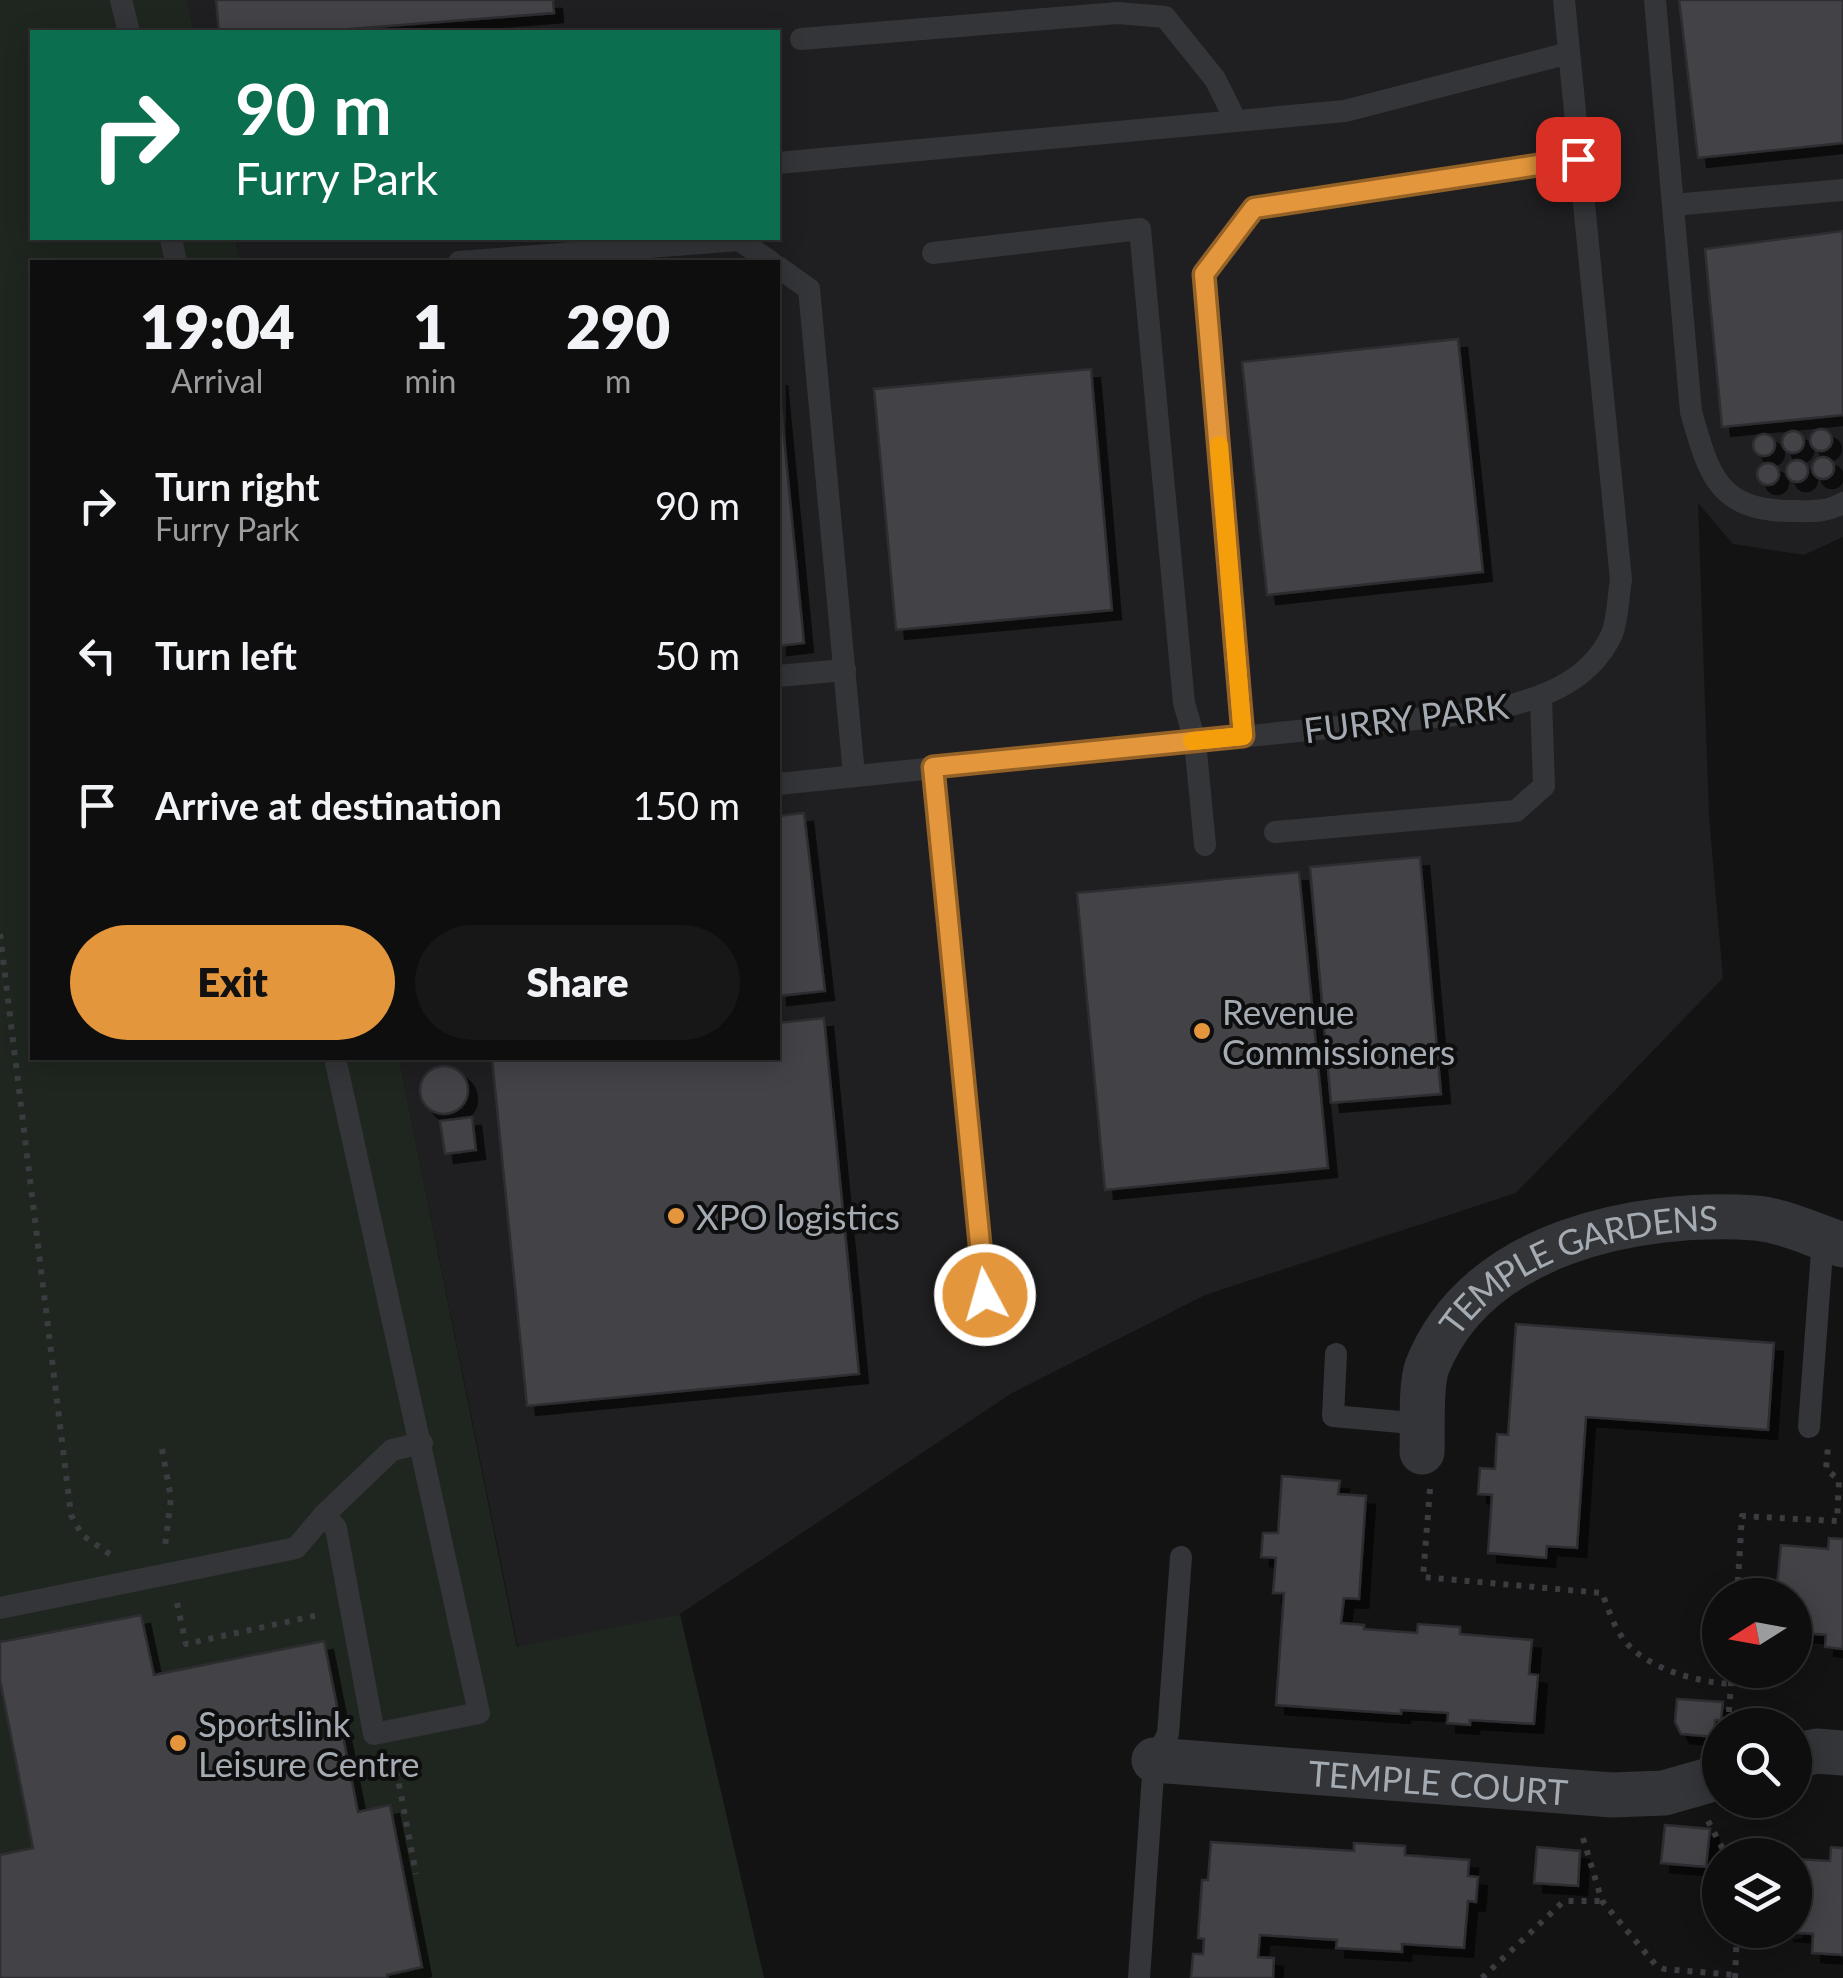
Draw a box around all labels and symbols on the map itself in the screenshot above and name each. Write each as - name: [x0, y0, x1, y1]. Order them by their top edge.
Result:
- pin: [1536, 117, 1621, 202]
- street label: FURRY PARK: [1301, 684, 1512, 750]
- place label: Revenue Commissioners: [1222, 990, 1455, 1072]
- marker: Revenue Commissioners: [1191, 1020, 1213, 1042]
- place label: XPO logistics: [696, 1195, 900, 1237]
- street label: TEMPLE GARDENS: [1430, 1196, 1718, 1342]
- marker: XPO logistics: [665, 1205, 687, 1227]
- position arrow: [933, 1243, 1037, 1347]
- north arrow: [1702, 1578, 1812, 1688]
- place label: Sportslink Leisure Centre: [198, 1702, 420, 1784]
- marker: Sportslink Leisure Centre: [167, 1732, 189, 1754]
- street label: TEMPLE COURT: [1307, 1751, 1570, 1813]

